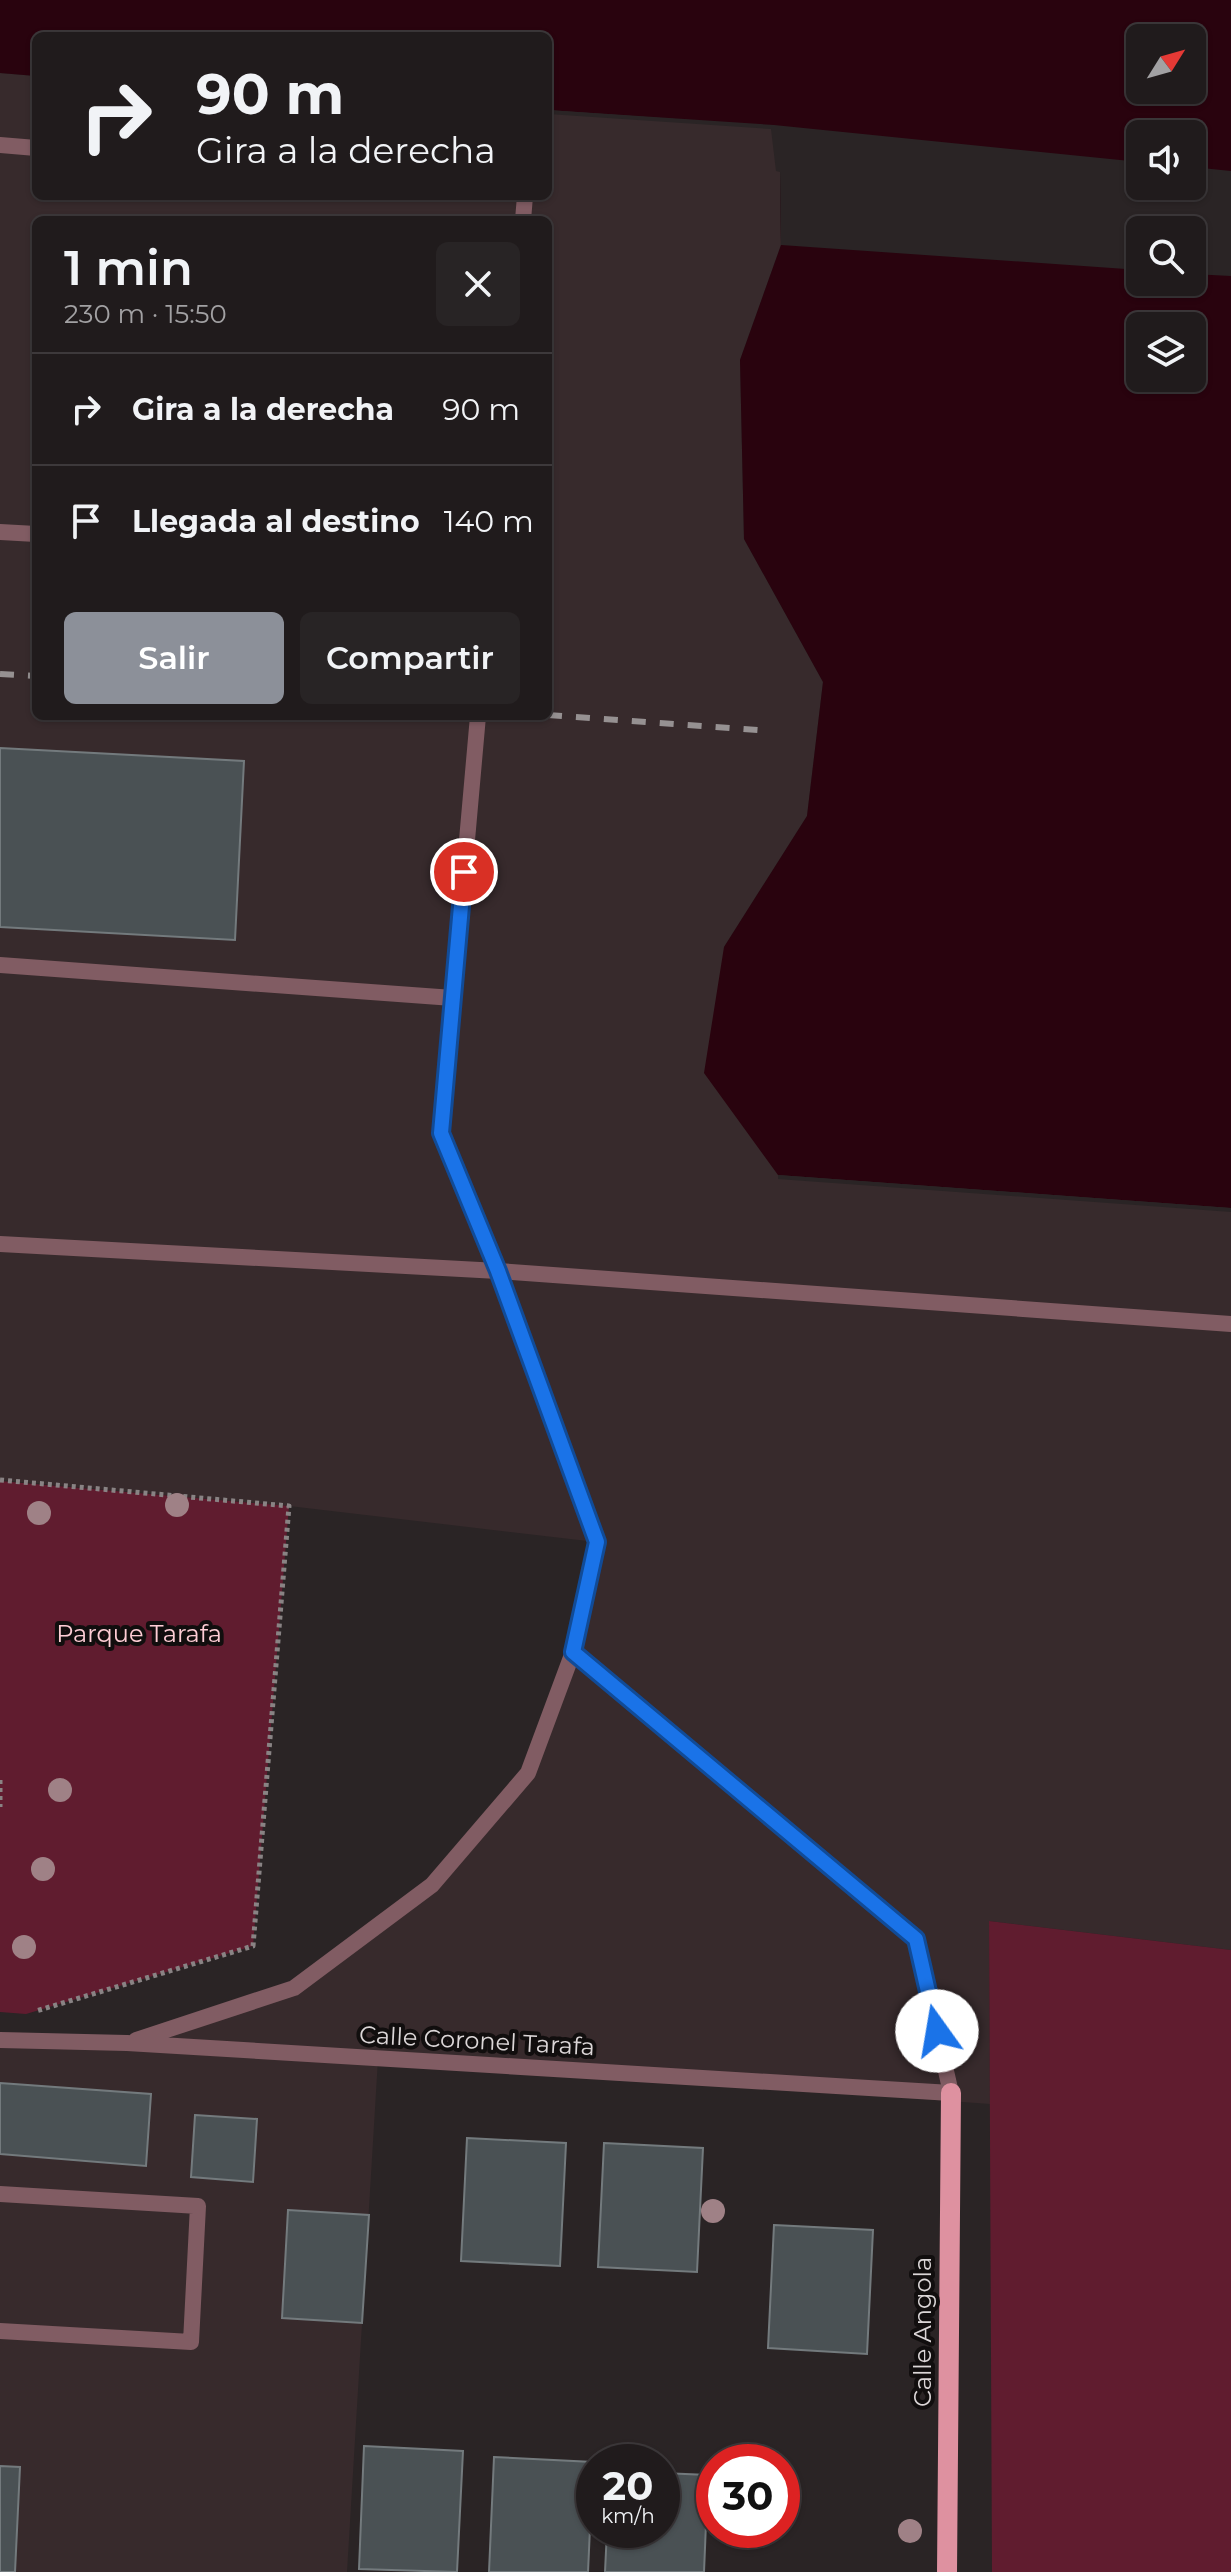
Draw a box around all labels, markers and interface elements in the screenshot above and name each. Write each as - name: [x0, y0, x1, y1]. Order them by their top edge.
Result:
- north arrow: [1126, 24, 1206, 104]
- map controls: [1126, 24, 1206, 392]
- text: 90 m: [196, 60, 344, 128]
- icon: right: [64, 64, 168, 168]
- button: sound: [1126, 120, 1206, 200]
- text: Gira a la derecha: [196, 128, 496, 172]
- button: search: [1126, 216, 1206, 296]
- text: 1 min: [64, 239, 193, 297]
- button: close: [436, 242, 520, 326]
- text: 230 m · 15:50: [64, 298, 227, 330]
- button: layers: [1126, 312, 1206, 392]
- icon: right: [64, 387, 108, 431]
- text: Gira a la derecha: [132, 391, 394, 428]
- text: 90 m: [442, 391, 520, 428]
- icon: arrive: [64, 499, 108, 543]
- text: Llegada al destino: [132, 503, 420, 540]
- text: 140 m: [444, 503, 534, 540]
- button: Salir: [64, 612, 284, 704]
- button: Compartir: [300, 612, 520, 704]
- pin: [430, 838, 498, 906]
- icon: arrive: [442, 850, 486, 894]
- park label: Parque Tarafa: [56, 1619, 222, 1648]
- position arrow: [895, 1989, 979, 2073]
- street label: Calle Coronel Tarafa: [358, 2020, 596, 2061]
- street label: Calle Angola: [908, 2257, 937, 2407]
- speed limit sign: 30: [696, 2444, 800, 2548]
- text: 20: [603, 2461, 653, 2510]
- text: km/h: [601, 2504, 655, 2528]

